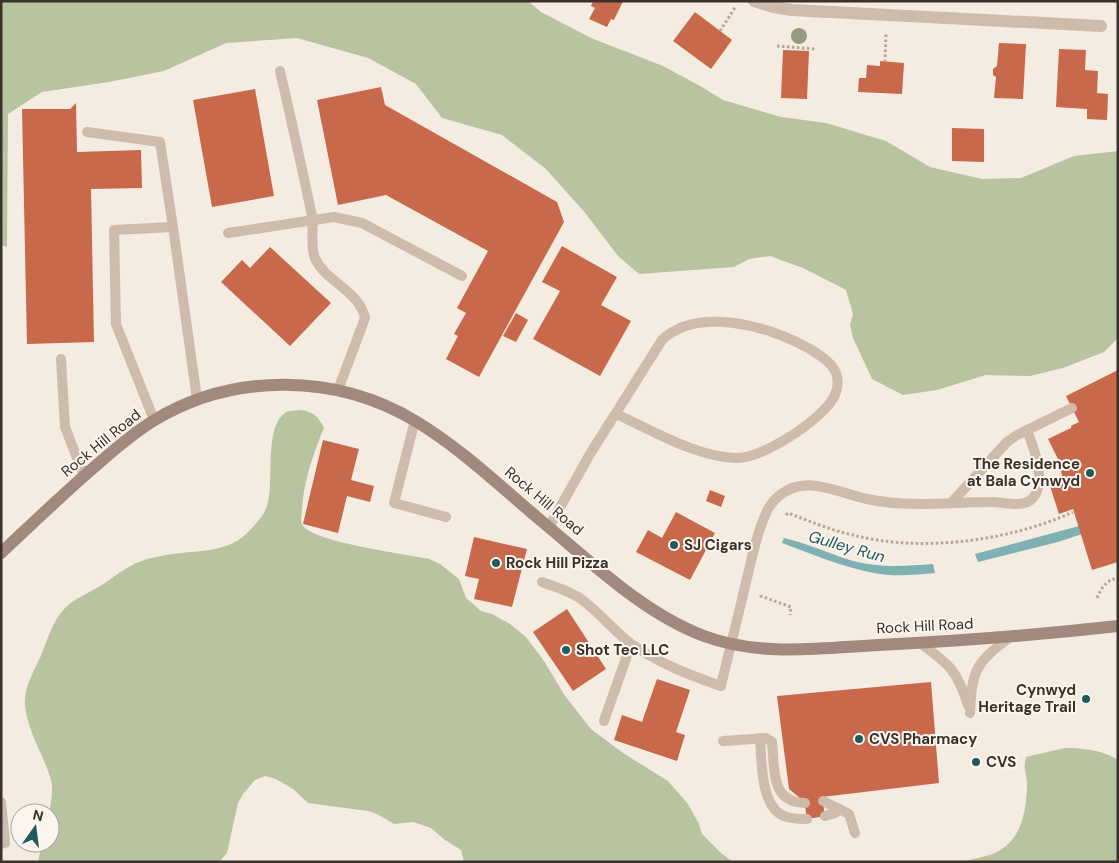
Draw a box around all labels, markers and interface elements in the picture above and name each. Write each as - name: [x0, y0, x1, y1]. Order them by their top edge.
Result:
- street label: Rock Hill Road: [57, 405, 145, 481]
- place label: The Residence at Bala Cynwyd: [967, 454, 1080, 491]
- street label: Rock Hill Road: [500, 462, 588, 540]
- marker: The Residence at Bala Cynwyd: [1084, 467, 1096, 479]
- water label: Gulley Run: [806, 526, 888, 567]
- place label: SJ Cigars: [684, 535, 752, 555]
- marker: SJ Cigars: [668, 539, 680, 551]
- place label: Rock Hill Pizza: [506, 553, 609, 573]
- marker: Rock Hill Pizza: [490, 557, 502, 569]
- street label: Rock Hill Road: [876, 613, 974, 639]
- place label: Shot Tec LLC: [576, 640, 669, 660]
- marker: Shot Tec LLC: [560, 644, 572, 656]
- place label: Cynwyd Heritage Trail: [978, 680, 1076, 717]
- marker: Cynwyd Heritage Trail: [1080, 693, 1092, 705]
- place label: CVS Pharmacy: [869, 729, 977, 749]
- marker: CVS Pharmacy: [853, 733, 865, 745]
- place label: CVS: [986, 752, 1016, 772]
- marker: CVS: [970, 756, 982, 768]
- north arrow: [10, 803, 60, 853]
- text: N: [31, 805, 45, 825]

